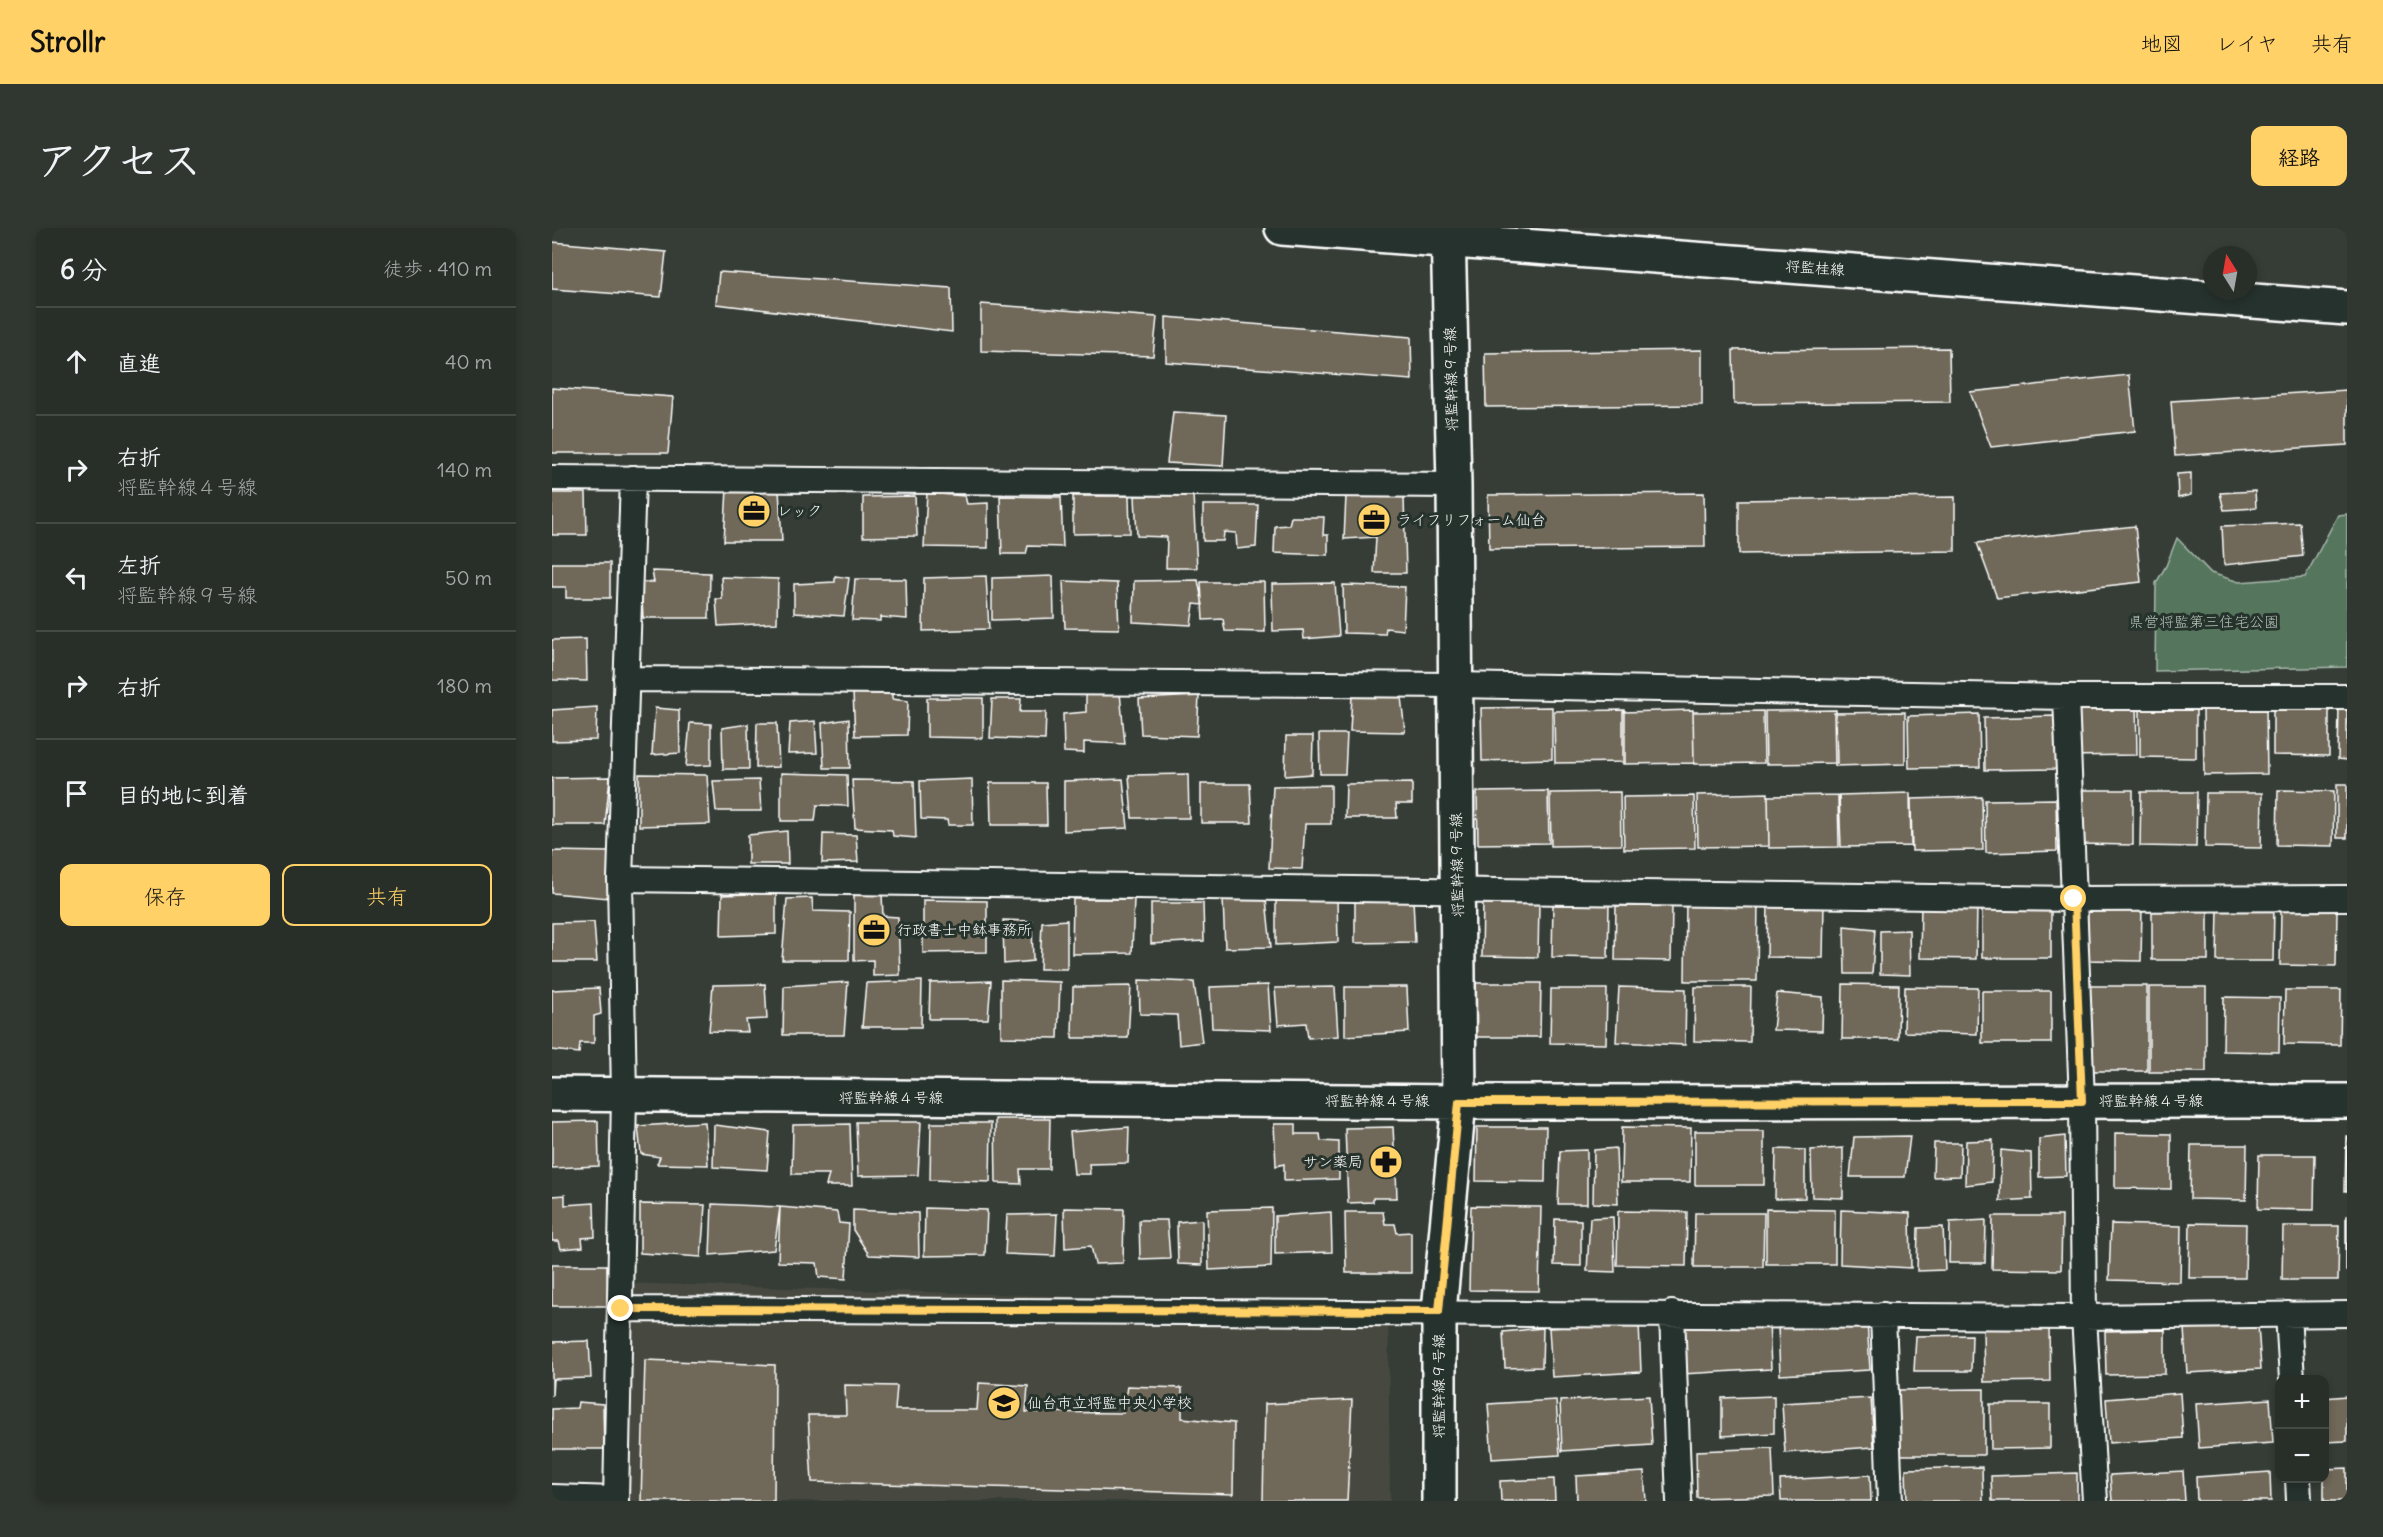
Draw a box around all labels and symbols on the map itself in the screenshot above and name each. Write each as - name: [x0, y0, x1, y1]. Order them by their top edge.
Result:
- north arrow: [2203, 246, 2257, 300]
- street label: 将監桂線: [1784, 256, 1846, 279]
- street label: 将監幹線９号線: [1440, 326, 1461, 432]
- office icon: レック: [736, 493, 772, 529]
- place label: レック: [777, 501, 822, 520]
- office icon: ライフリフォーム仙台: [1356, 502, 1392, 538]
- place label: ライフリフォーム仙台: [1397, 510, 1546, 529]
- park label: 県営将監第三住宅公園: [2129, 612, 2279, 631]
- street label: 将監幹線９号線: [1446, 812, 1467, 918]
- route start: [2060, 885, 2086, 911]
- office icon: 行政書士中鉢事務所: [856, 912, 892, 948]
- place label: 行政書士中鉢事務所: [897, 920, 1032, 939]
- street label: 将監幹線４号線: [838, 1088, 944, 1107]
- street label: 将監幹線４号線: [1324, 1091, 1430, 1110]
- street label: 将監幹線４号線: [2098, 1091, 2204, 1110]
- pharmacy icon: サン薬局: [1368, 1144, 1404, 1180]
- place label: サン薬局: [1303, 1152, 1363, 1171]
- route end: [607, 1295, 633, 1321]
- street label: 将監幹線９号線: [1429, 1333, 1448, 1439]
- school or university icon: 仙台市立将監中央小学校: [986, 1385, 1022, 1421]
- place label: 仙台市立将監中央小学校: [1027, 1393, 1192, 1412]

